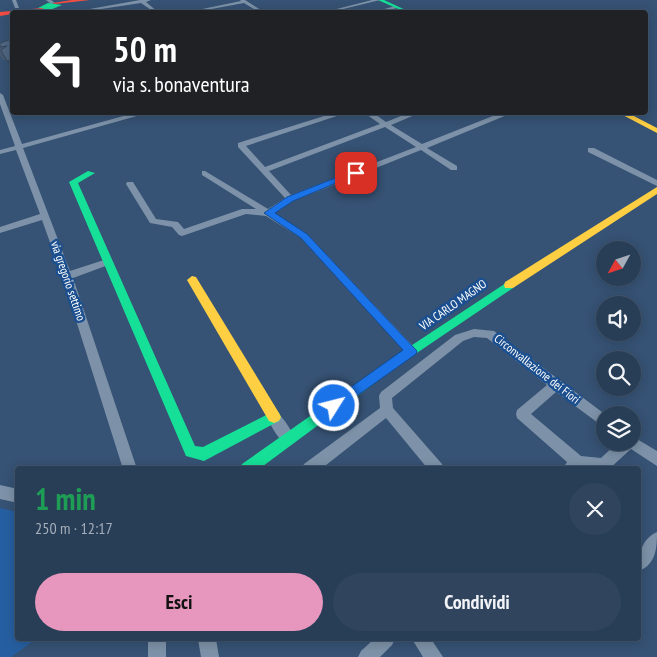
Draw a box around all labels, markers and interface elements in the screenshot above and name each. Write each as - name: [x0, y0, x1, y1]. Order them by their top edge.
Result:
- text: 50 m: [113, 26, 177, 72]
- icon: left: [30, 30, 95, 95]
- text: via s. bonaventura: [113, 70, 250, 98]
- pin: [335, 152, 377, 194]
- icon: arrive: [342, 159, 370, 187]
- street label: via gregorio settimo: [48, 239, 89, 323]
- north arrow: [596, 241, 641, 286]
- map controls: [596, 241, 641, 451]
- street label: VIA CARLO MAGNO: [416, 276, 489, 334]
- button: sound: [596, 296, 641, 341]
- street label: Circonvallazione dei Fiori: [491, 331, 583, 407]
- button: search: [596, 351, 641, 396]
- position arrow: [307, 379, 359, 431]
- button: layers: [596, 406, 641, 451]
- text: 1 min: [35, 479, 96, 518]
- button: close: [569, 483, 621, 535]
- text: 250 m · 12:17: [35, 518, 113, 538]
- button: Esci: [35, 573, 323, 631]
- button: Condividi: [333, 573, 621, 631]

